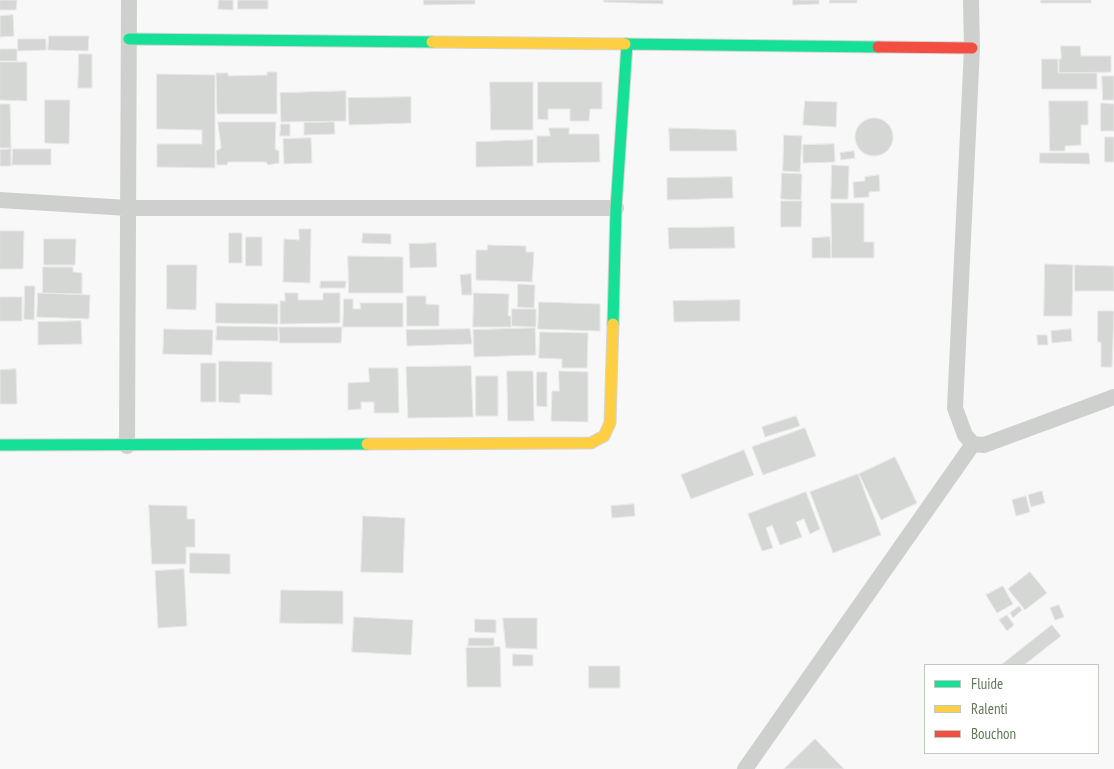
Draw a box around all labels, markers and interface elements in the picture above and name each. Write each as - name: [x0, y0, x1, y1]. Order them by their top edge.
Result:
- legend: [924, 664, 1099, 754]
- text: Fluide: [971, 674, 1003, 693]
- text: Ralenti: [971, 699, 1008, 718]
- text: Bouchon: [971, 724, 1016, 743]

